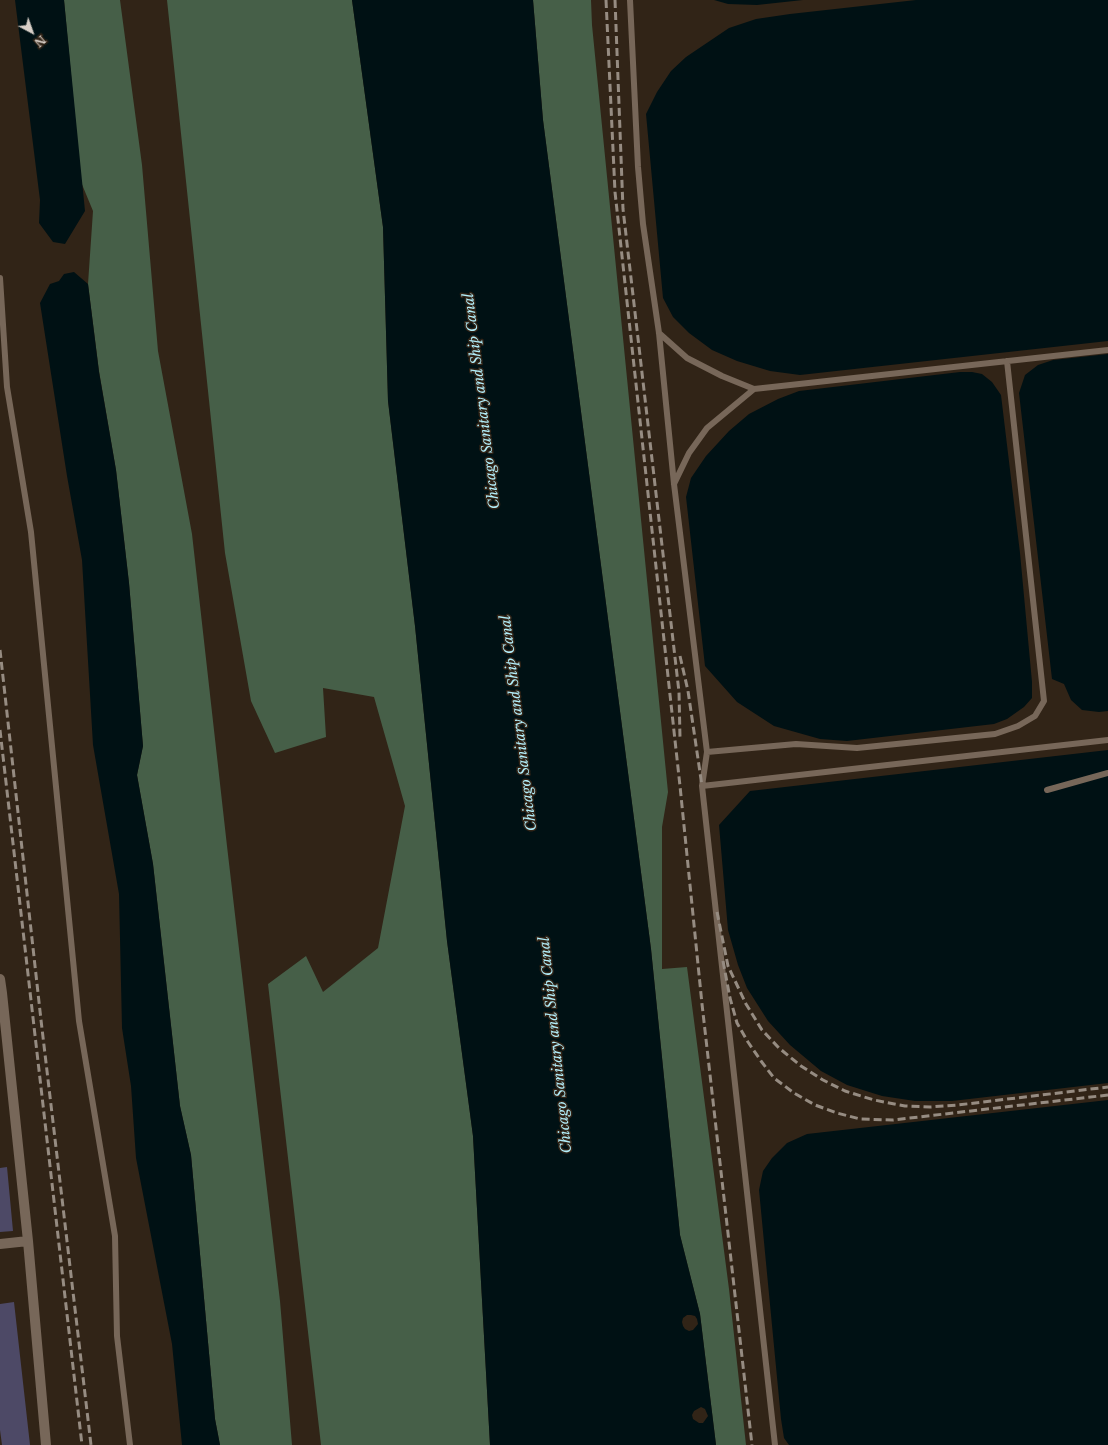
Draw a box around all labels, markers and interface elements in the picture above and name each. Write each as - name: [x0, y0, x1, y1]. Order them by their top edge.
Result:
- north arrow: [12, 12, 52, 52]
- text: N: [31, 32, 48, 50]
- water label: Chicago Sanitary and Ship Canal: [460, 292, 504, 510]
- water label: Chicago Sanitary and Ship Canal: [497, 614, 541, 832]
- water label: Chicago Sanitary and Ship Canal: [536, 936, 576, 1154]

